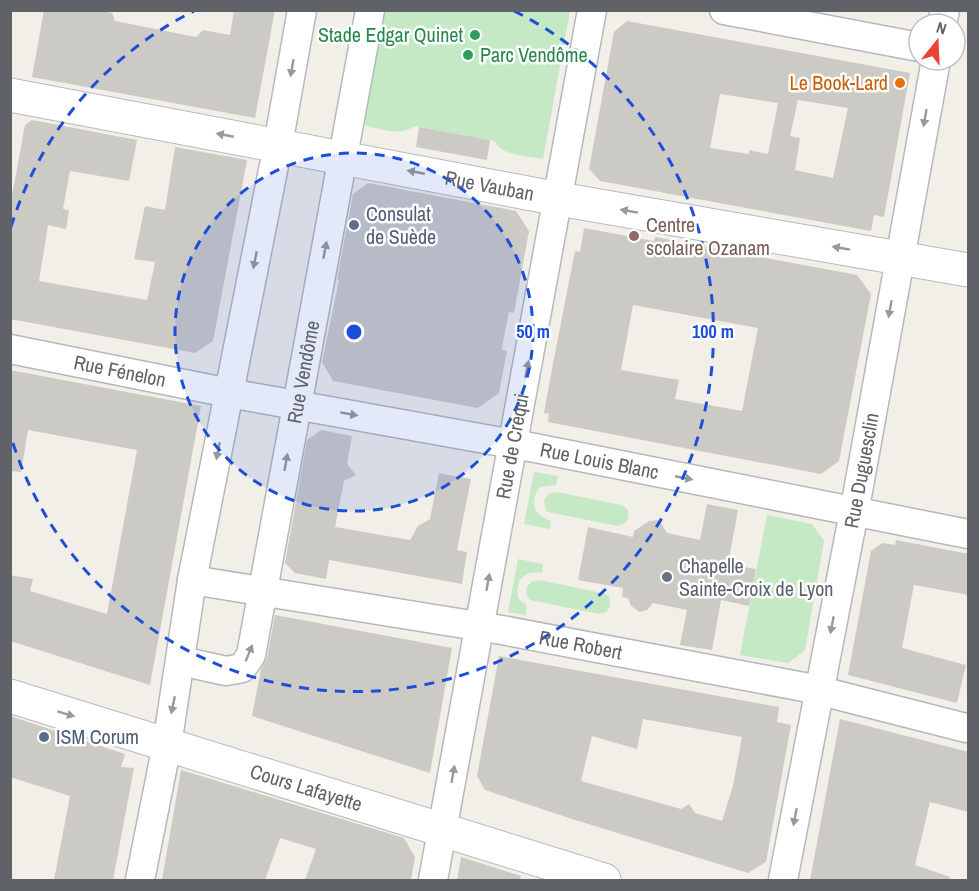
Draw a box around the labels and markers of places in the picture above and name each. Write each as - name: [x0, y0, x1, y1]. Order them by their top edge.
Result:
- place label: Stade Edgar Quinet: [318, 21, 463, 48]
- marker: Stade Edgar Quinet: [468, 28, 482, 42]
- place label: Parc Vendôme: [480, 41, 588, 68]
- marker: Parc Vendôme: [461, 48, 475, 62]
- place label: Le Book-Lard: [790, 69, 888, 96]
- marker: Le Book-Lard: [893, 76, 907, 90]
- place label: Consulat de Suède: [366, 200, 436, 250]
- place label: Centre scolaire Ozanam: [646, 211, 770, 261]
- marker: Consulat de Suède: [347, 218, 361, 232]
- marker: Centre scolaire Ozanam: [627, 229, 641, 243]
- centre of rings: [344, 322, 364, 342]
- place label: Chapelle Sainte-Croix de Lyon: [679, 552, 833, 602]
- marker: Chapelle Sainte-Croix de Lyon: [660, 570, 674, 584]
- place label: ISM Corum: [56, 723, 139, 750]
- marker: ISM Corum: [37, 730, 51, 744]

